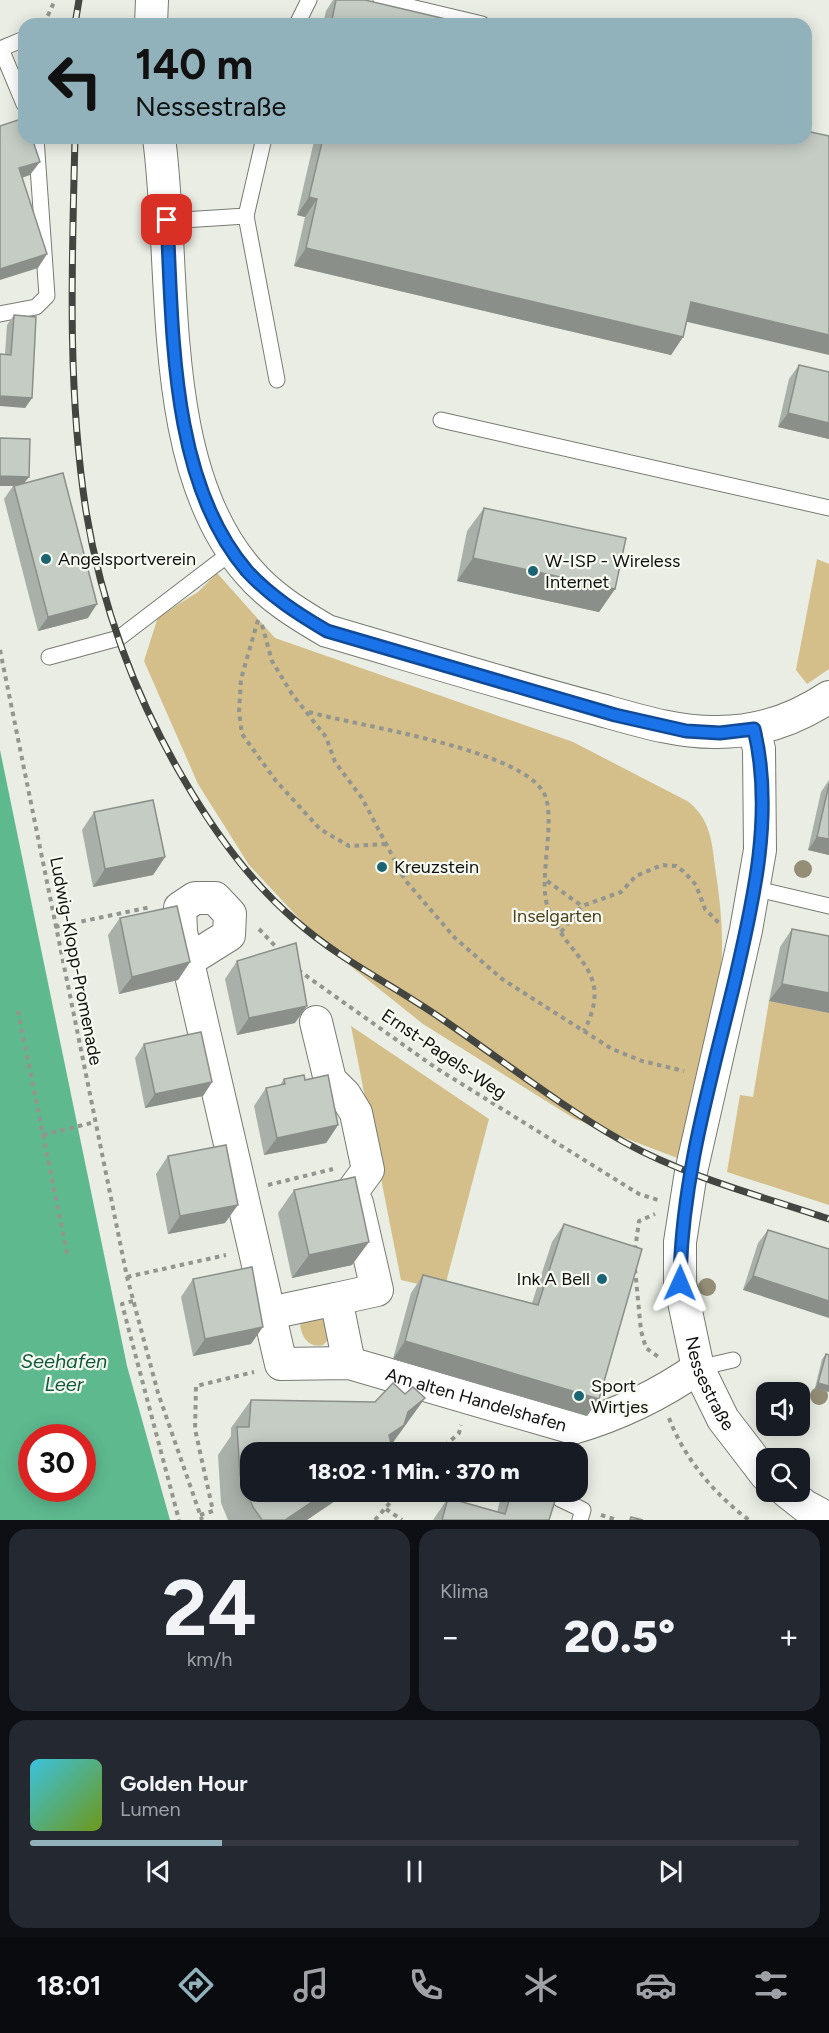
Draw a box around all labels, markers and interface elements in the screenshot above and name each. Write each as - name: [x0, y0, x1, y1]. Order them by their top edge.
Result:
- text: 140 m: [135, 39, 253, 90]
- icon: left: [36, 42, 114, 120]
- text: Nessestraße: [135, 90, 286, 123]
- pin: [141, 194, 192, 245]
- icon: arrive: [150, 203, 183, 236]
- place label: Angelsportverein: [58, 548, 196, 570]
- place label: W-ISP - Wireless Internet: [545, 550, 680, 593]
- marker: Angelsportverein: [39, 552, 53, 566]
- marker: W-ISP - Wireless Internet: [526, 564, 540, 578]
- street label: Ludwig-Klopp-Promenade: [45, 855, 107, 1067]
- place label: Kreuzstein: [394, 856, 479, 878]
- marker: Kreuzstein: [375, 860, 389, 874]
- park label: Inselgarten: [512, 905, 602, 927]
- street label: Ernst-Pagels-Weg: [377, 1004, 511, 1104]
- position arrow: [648, 1251, 712, 1315]
- place label: Ink A Bell: [517, 1268, 590, 1290]
- marker: Ink A Bell: [595, 1272, 609, 1286]
- street label: Nessestraße: [681, 1334, 739, 1435]
- water label: Seehafen Leer: [21, 1349, 107, 1396]
- street label: Am alten Handelshafen: [383, 1363, 569, 1437]
- place label: Sport Wirtjes: [591, 1375, 648, 1418]
- map controls: [756, 1382, 810, 1502]
- button: sound: [756, 1382, 810, 1436]
- marker: Sport Wirtjes: [572, 1389, 586, 1403]
- speed limit sign: 30: [18, 1424, 96, 1502]
- button: search: [756, 1448, 810, 1502]
- text: 18:02 · 1 Min. · 370 m: [308, 1458, 520, 1485]
- text: 24: [162, 1561, 257, 1655]
- text: Klima: [440, 1579, 488, 1603]
- text: 20.5°: [564, 1609, 675, 1663]
- text: −: [440, 1617, 461, 1656]
- text: +: [778, 1617, 799, 1656]
- text: km/h: [187, 1647, 232, 1671]
- text: Golden Hour: [120, 1770, 248, 1797]
- text: Lumen: [120, 1797, 181, 1821]
- icon: previous: [142, 1855, 175, 1888]
- icon: pause: [398, 1855, 431, 1888]
- icon: next: [654, 1855, 687, 1888]
- icon: directions: [175, 1964, 217, 2006]
- icon: music: [290, 1964, 332, 2006]
- icon: phone: [405, 1964, 447, 2006]
- icon: climate: [520, 1964, 562, 2006]
- icon: car: [635, 1964, 677, 2006]
- icon: filters: [750, 1964, 792, 2006]
- text: 18:01: [37, 1969, 102, 2002]

